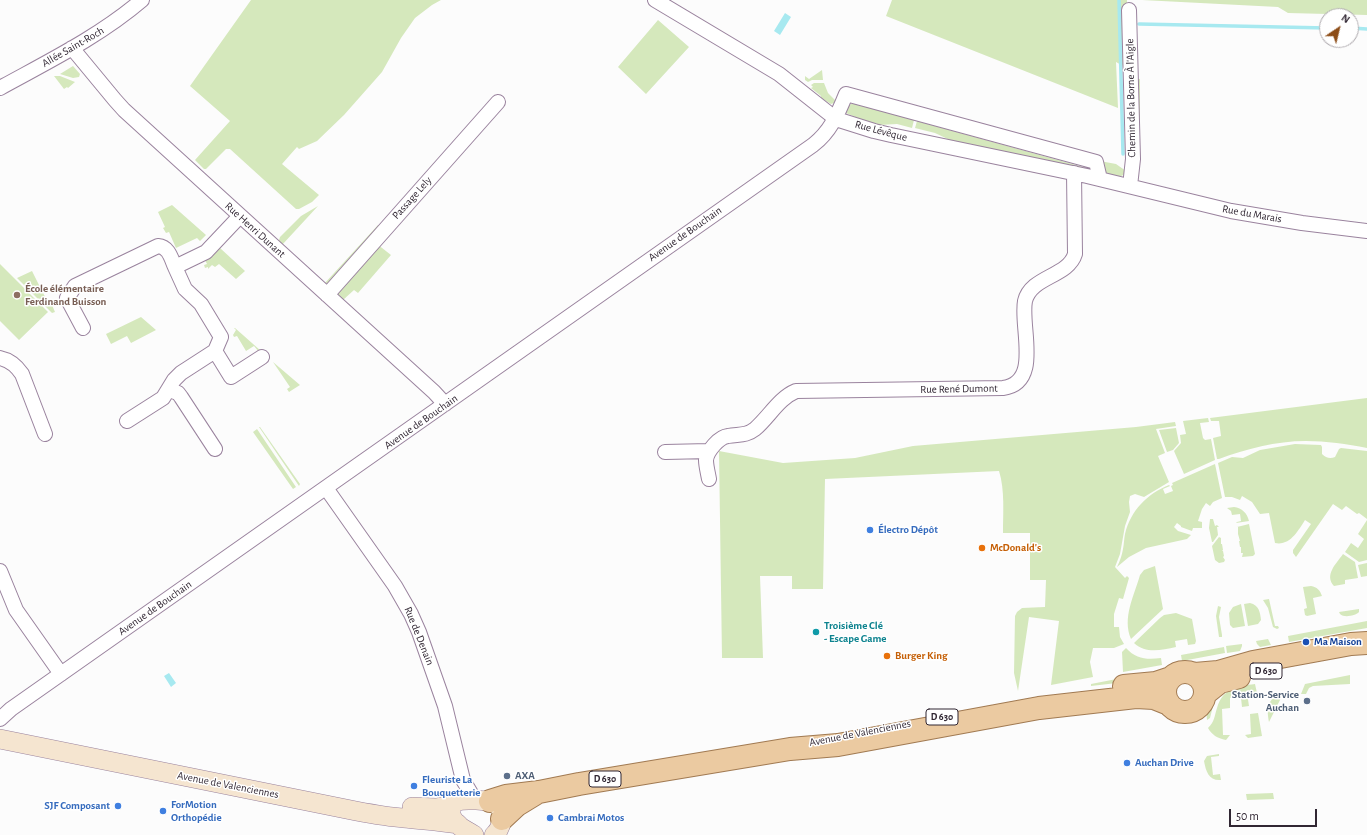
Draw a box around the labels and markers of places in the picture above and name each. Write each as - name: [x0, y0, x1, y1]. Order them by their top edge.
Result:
- place label: École élémentaire Ferdinand Buisson: [25, 282, 106, 308]
- marker: École élémentaire Ferdinand Buisson: [12, 290, 22, 300]
- place label: Électro Dépôt: [878, 523, 938, 537]
- marker: Électro Dépôt: [865, 525, 875, 535]
- place label: McDonald's: [990, 541, 1041, 555]
- marker: McDonald's: [977, 543, 987, 553]
- place label: Troisième Clé - Escape Game: [824, 619, 887, 645]
- marker: Troisième Clé - Escape Game: [811, 627, 821, 637]
- place label: Ma Maison: [1314, 635, 1362, 649]
- marker: Ma Maison: [1301, 637, 1311, 647]
- place label: Burger King: [895, 649, 948, 663]
- marker: Burger King: [882, 651, 892, 661]
- place label: Station-Service Auchan: [1232, 688, 1299, 714]
- marker: Station-Service Auchan: [1302, 696, 1312, 706]
- place label: Auchan Drive: [1135, 756, 1194, 770]
- marker: Auchan Drive: [1122, 758, 1132, 768]
- place label: AXA: [515, 769, 535, 783]
- marker: AXA: [502, 771, 512, 781]
- place label: Fleuriste La Bouquetterie: [422, 773, 481, 799]
- marker: Fleuriste La Bouquetterie: [409, 781, 419, 791]
- place label: ForMotion Orthopédie: [171, 798, 222, 824]
- place label: SJF Composant: [44, 799, 110, 813]
- marker: SJF Composant: [113, 801, 123, 811]
- marker: ForMotion Orthopédie: [158, 806, 168, 816]
- place label: Cambrai Motos: [558, 811, 624, 825]
- marker: Cambrai Motos: [545, 813, 555, 823]

